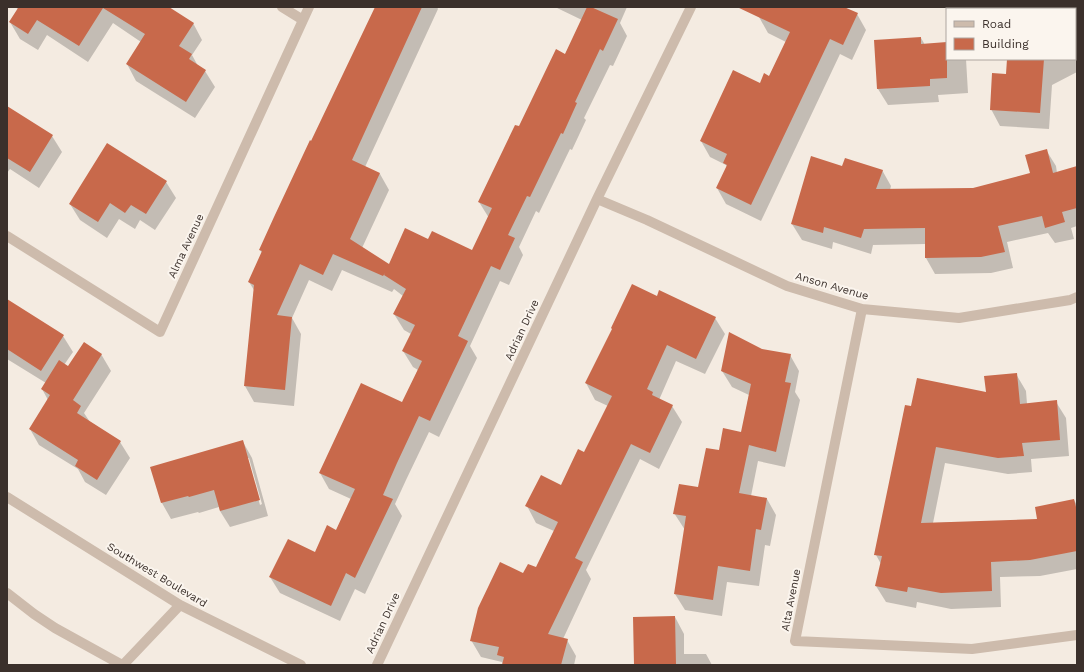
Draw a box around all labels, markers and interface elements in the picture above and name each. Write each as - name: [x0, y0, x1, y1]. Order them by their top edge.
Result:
- legend: [946, 8, 1076, 60]
- text: Road: [982, 17, 1011, 31]
- text: Building: [982, 37, 1029, 51]
- street label: Alma Avenue: [165, 212, 207, 280]
- street label: Anson Avenue: [794, 269, 870, 303]
- street label: Adrian Drive: [502, 298, 542, 362]
- street label: Southwest Boulevard: [105, 540, 209, 610]
- street label: Alta Avenue: [779, 568, 803, 632]
- street label: Adrian Drive: [363, 591, 403, 655]

